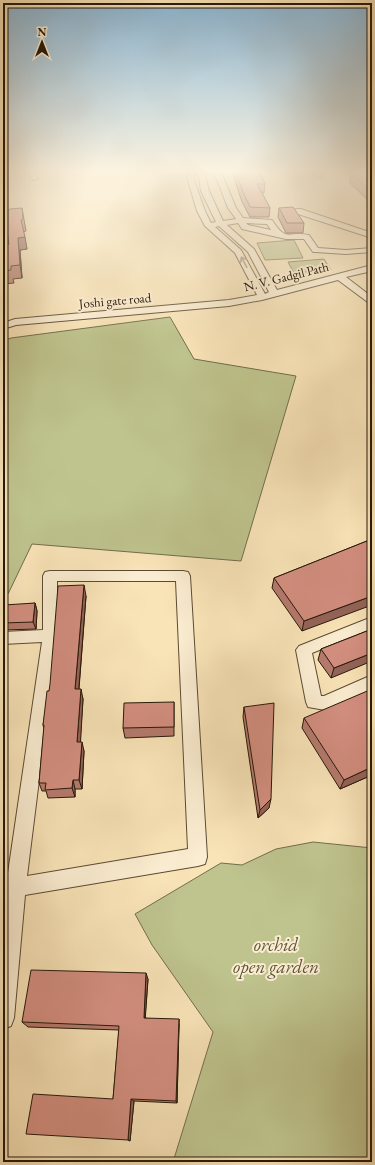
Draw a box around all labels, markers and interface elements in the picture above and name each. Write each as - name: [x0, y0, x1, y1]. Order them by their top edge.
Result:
- north arrow: [22, 22, 62, 62]
- text: N: [38, 25, 47, 39]
- one-way arrow: [239, 256, 247, 268]
- street label: N. V. Gadgil Path: [242, 258, 331, 295]
- street label: Joshi gate road: [77, 289, 152, 312]
- park label: orchid open garden: [233, 932, 319, 979]

